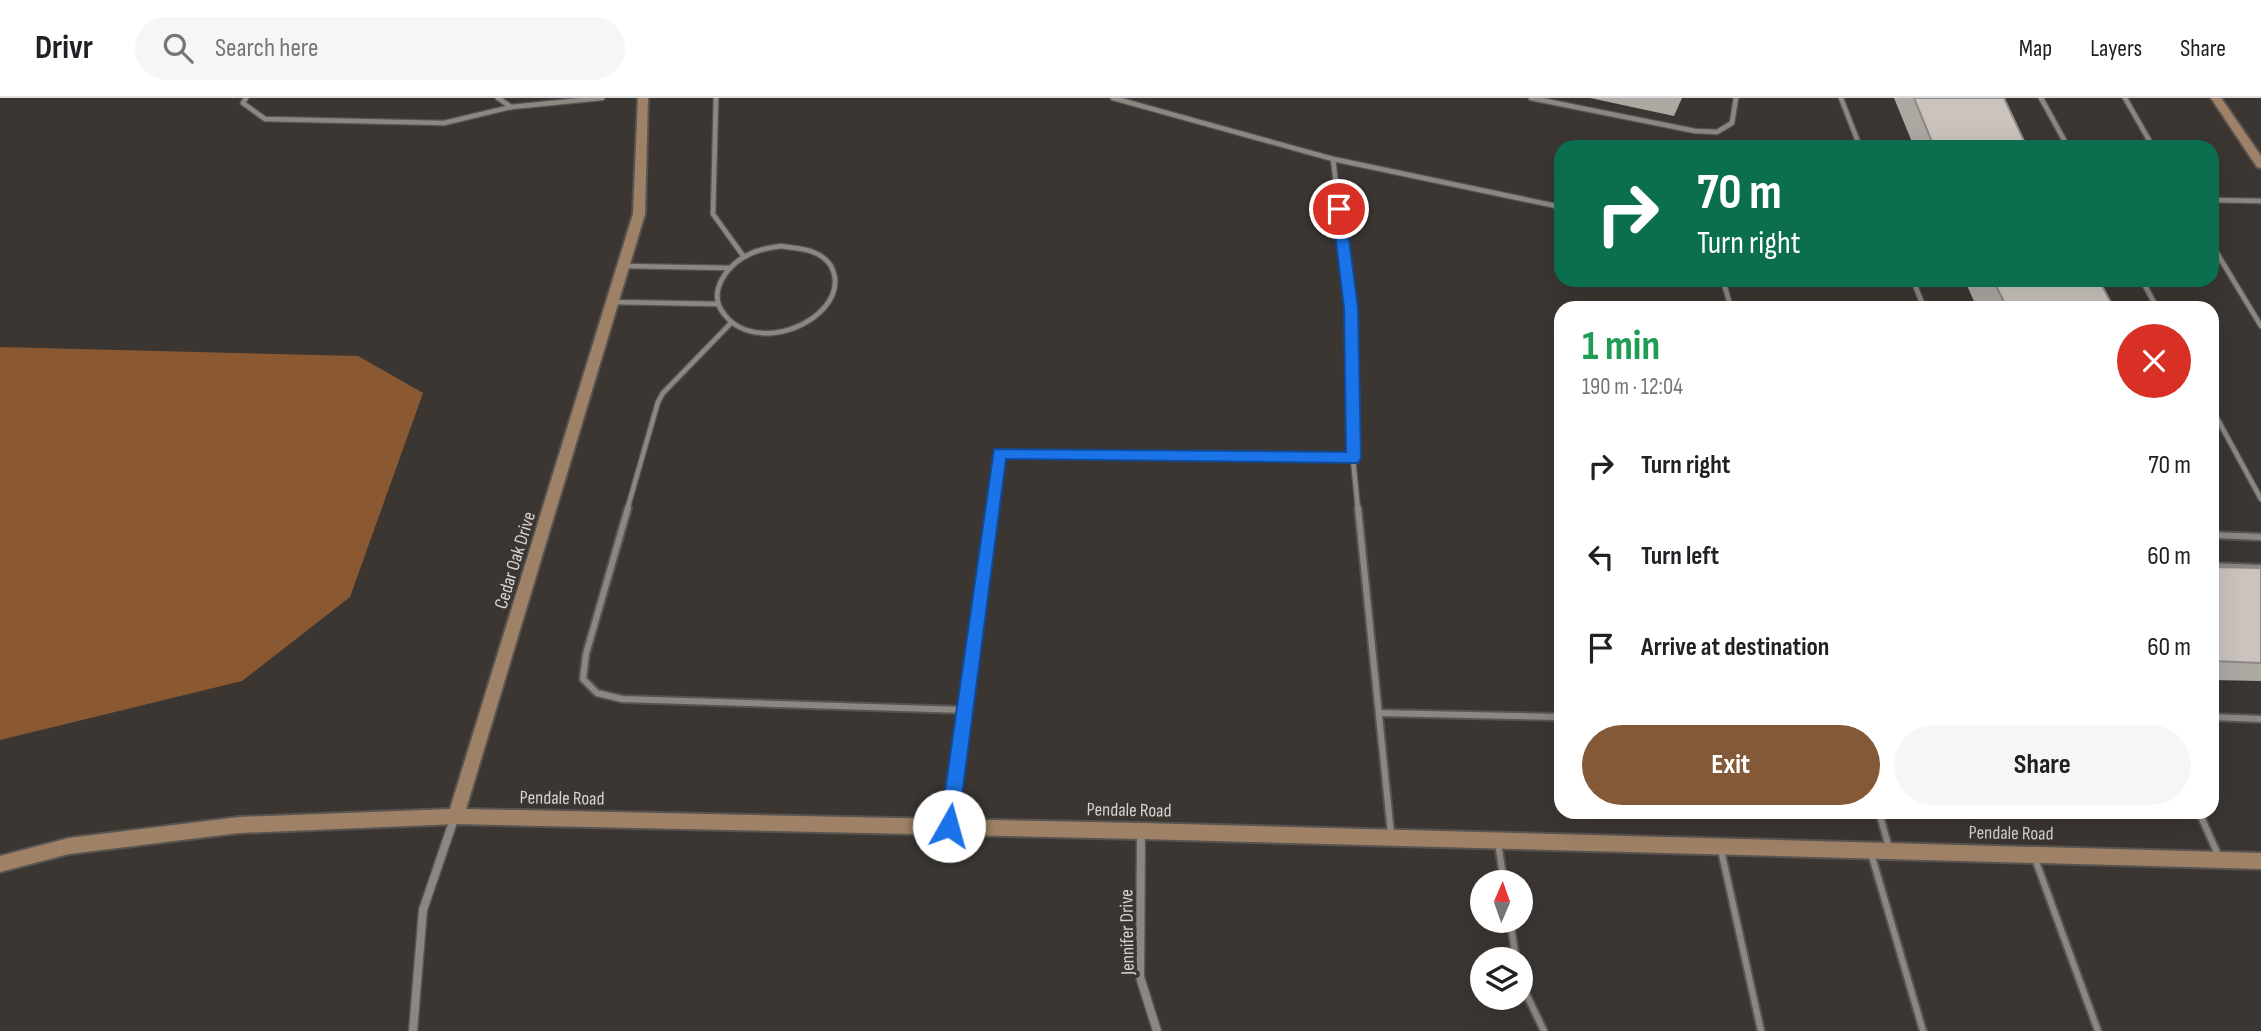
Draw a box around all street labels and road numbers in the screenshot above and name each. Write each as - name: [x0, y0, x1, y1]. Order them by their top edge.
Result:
- street label: Cedar Oak Drive: [490, 509, 541, 612]
- street label: Pendale Road: [519, 786, 605, 811]
- street label: Pendale Road: [1086, 798, 1172, 823]
- street label: Pendale Road: [1968, 821, 2054, 846]
- street label: Jennifer Drive: [1115, 889, 1140, 976]

